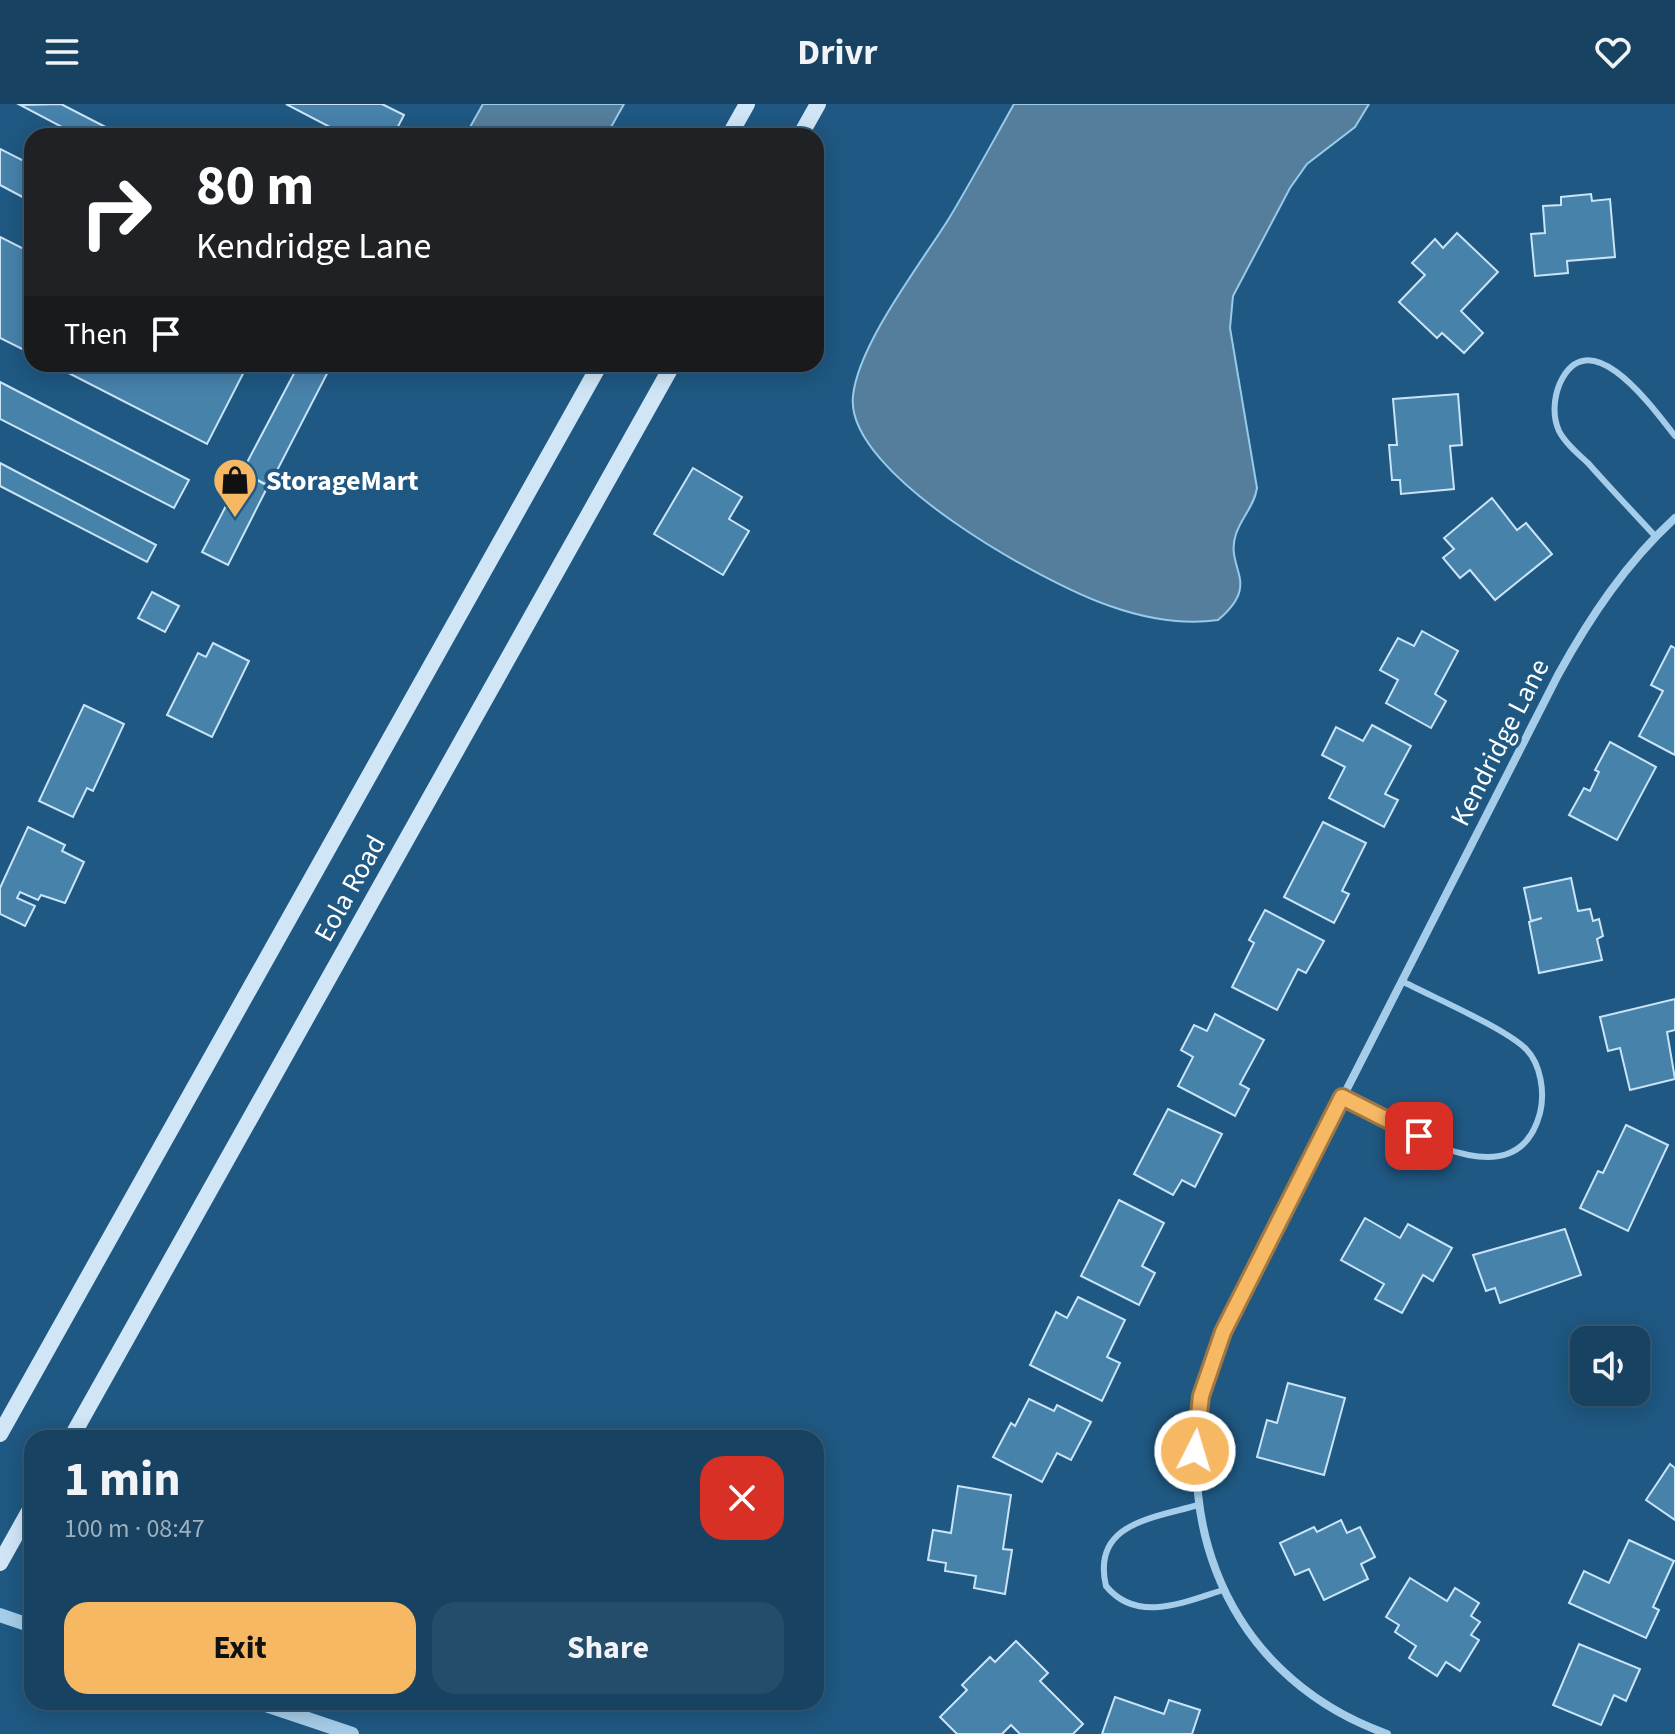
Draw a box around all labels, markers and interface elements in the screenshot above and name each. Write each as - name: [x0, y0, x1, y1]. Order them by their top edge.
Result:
- text: Drivr: [797, 27, 878, 78]
- icon: menu: [40, 30, 84, 74]
- icon: heart: [1591, 30, 1635, 74]
- text: 80 m: [196, 147, 314, 226]
- icon: right: [64, 160, 168, 264]
- text: Kendridge Lane: [196, 221, 431, 272]
- icon: arrive: [144, 312, 188, 356]
- text: Then: [64, 313, 128, 356]
- shop icon: StorageMart: [211, 456, 259, 519]
- place label: StorageMart: [266, 461, 419, 501]
- street label: Kendridge Lane: [1441, 652, 1559, 833]
- street label: Eola Road: [304, 828, 396, 949]
- pin: [1385, 1102, 1453, 1170]
- icon: arrive: [1397, 1114, 1441, 1158]
- map controls: [1570, 1326, 1650, 1406]
- button: sound: [1570, 1326, 1650, 1406]
- position arrow: [1153, 1409, 1237, 1493]
- text: 1 min: [64, 1446, 181, 1514]
- button: close: [700, 1456, 784, 1540]
- text: 100 m · 08:47: [64, 1510, 205, 1547]
- button: Exit: [64, 1602, 416, 1694]
- button: Share: [432, 1602, 784, 1694]

